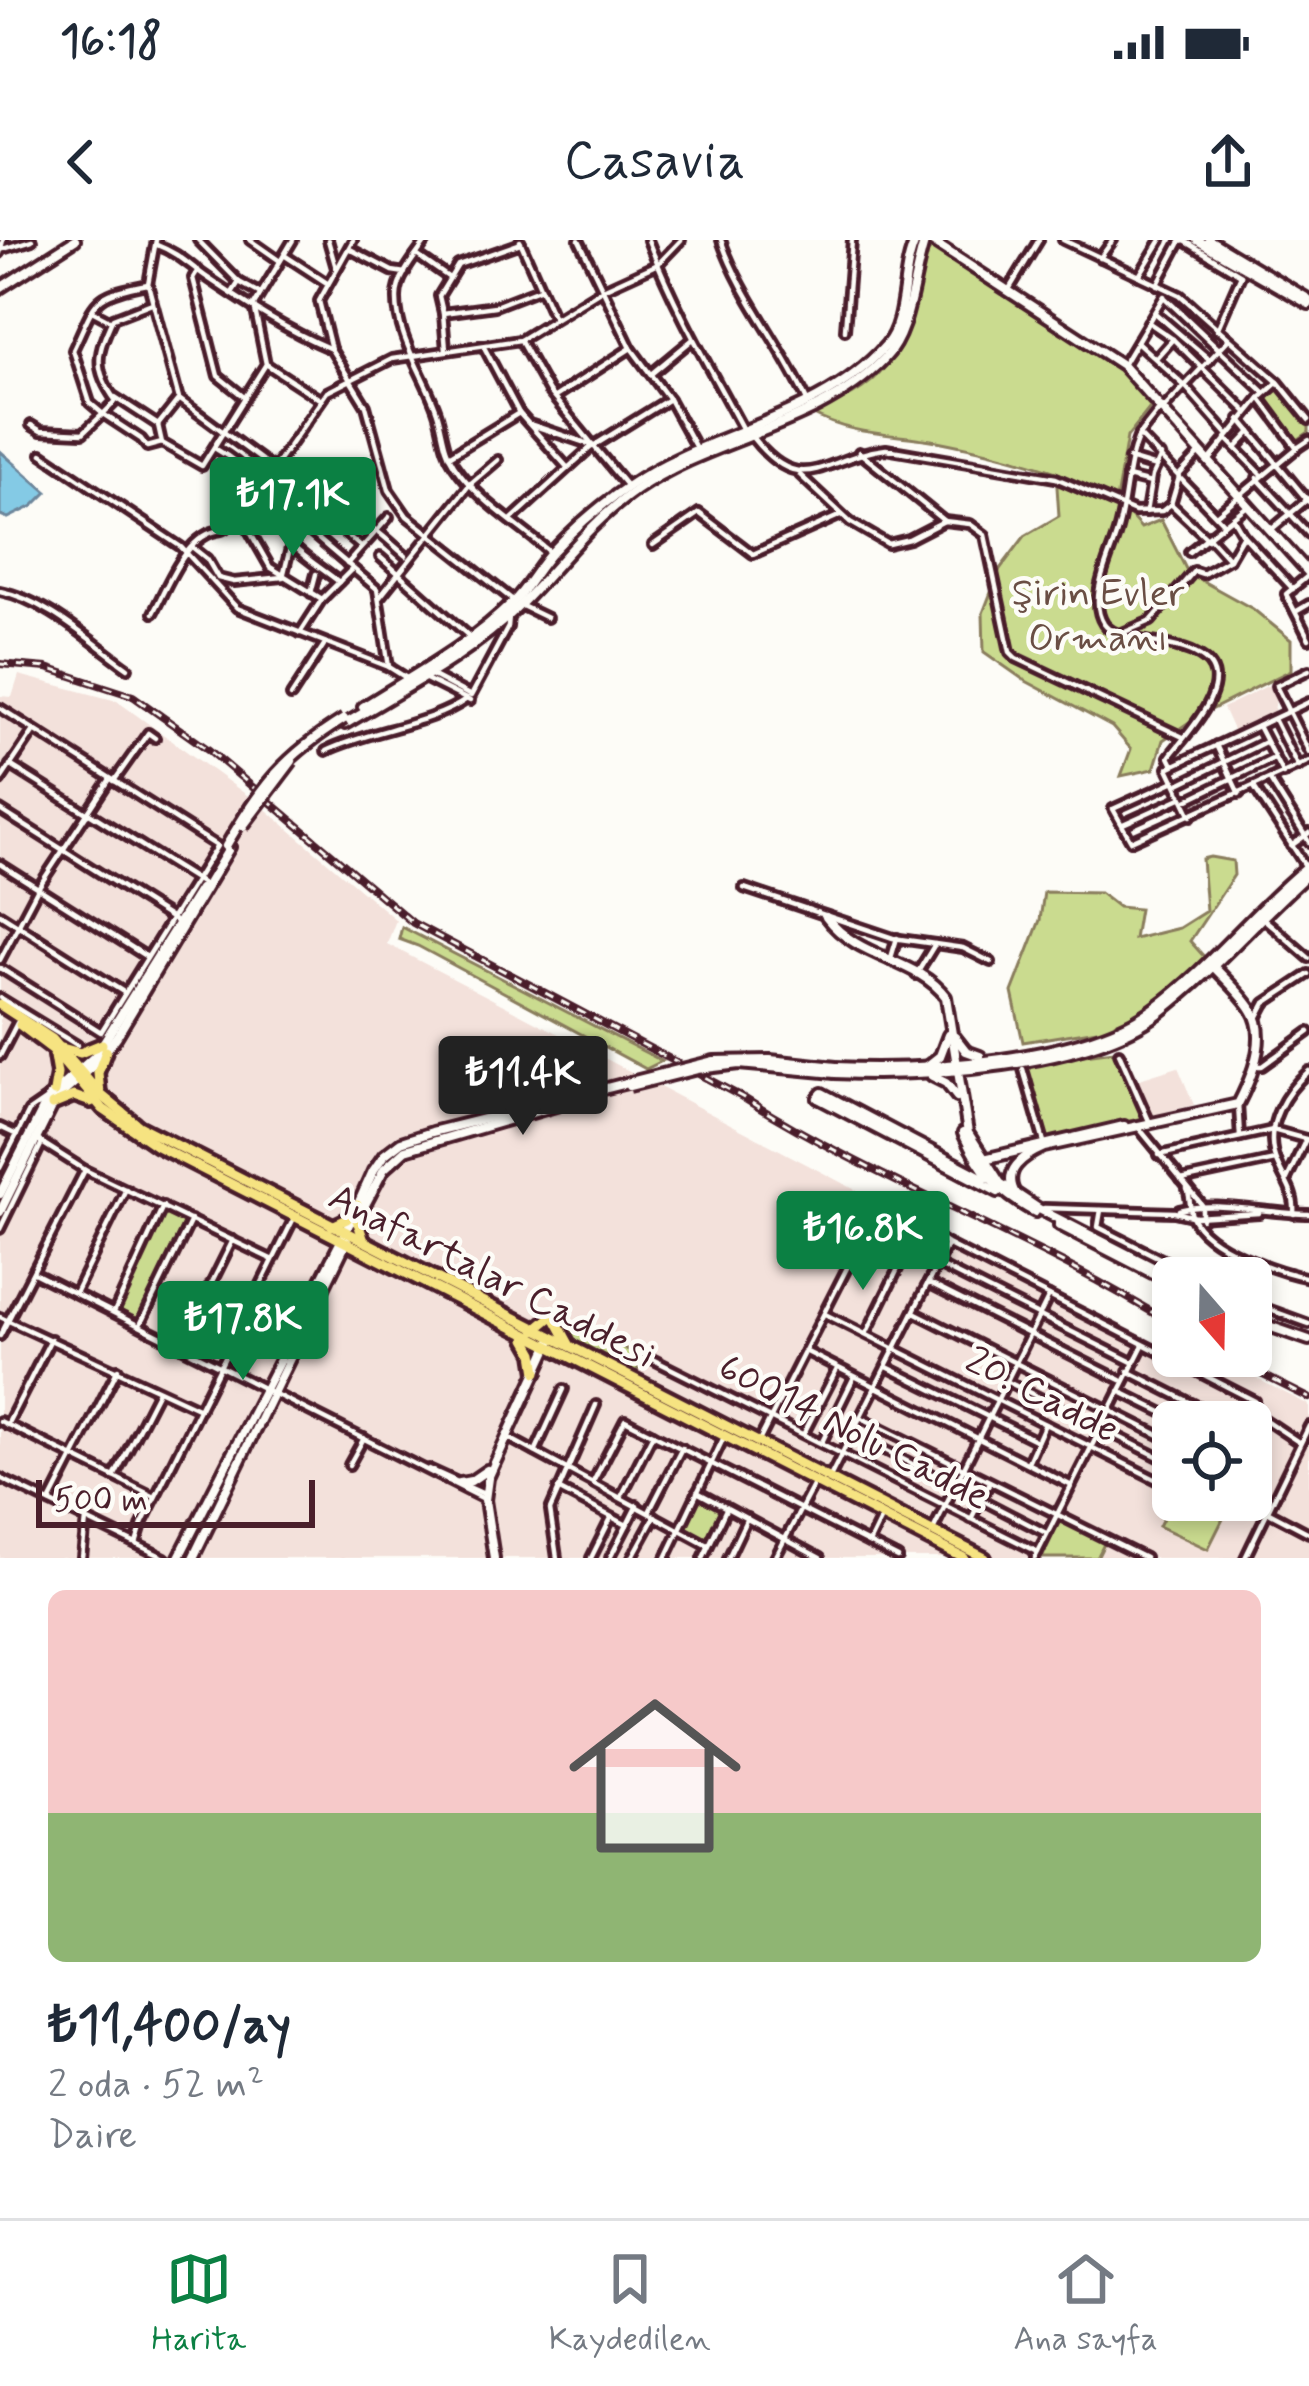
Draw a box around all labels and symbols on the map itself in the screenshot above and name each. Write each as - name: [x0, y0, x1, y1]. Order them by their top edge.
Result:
- pin: ₺17.1K: [195, 457, 391, 559]
- park label: Şirin Evler Ormanı: [1012, 569, 1185, 665]
- pin: ₺11.4K: [425, 1036, 621, 1138]
- street label: Anafartalar Caddesi: [319, 1173, 663, 1382]
- pin: ₺16.8K: [765, 1191, 961, 1293]
- north arrow: [1152, 1257, 1272, 1377]
- pin: ₺17.8K: [145, 1281, 341, 1383]
- street label: 20. Cadde: [956, 1336, 1127, 1456]
- street label: 60014 Nolu Cadde: [709, 1343, 998, 1523]
- scale bar: [36, 1474, 315, 1527]

